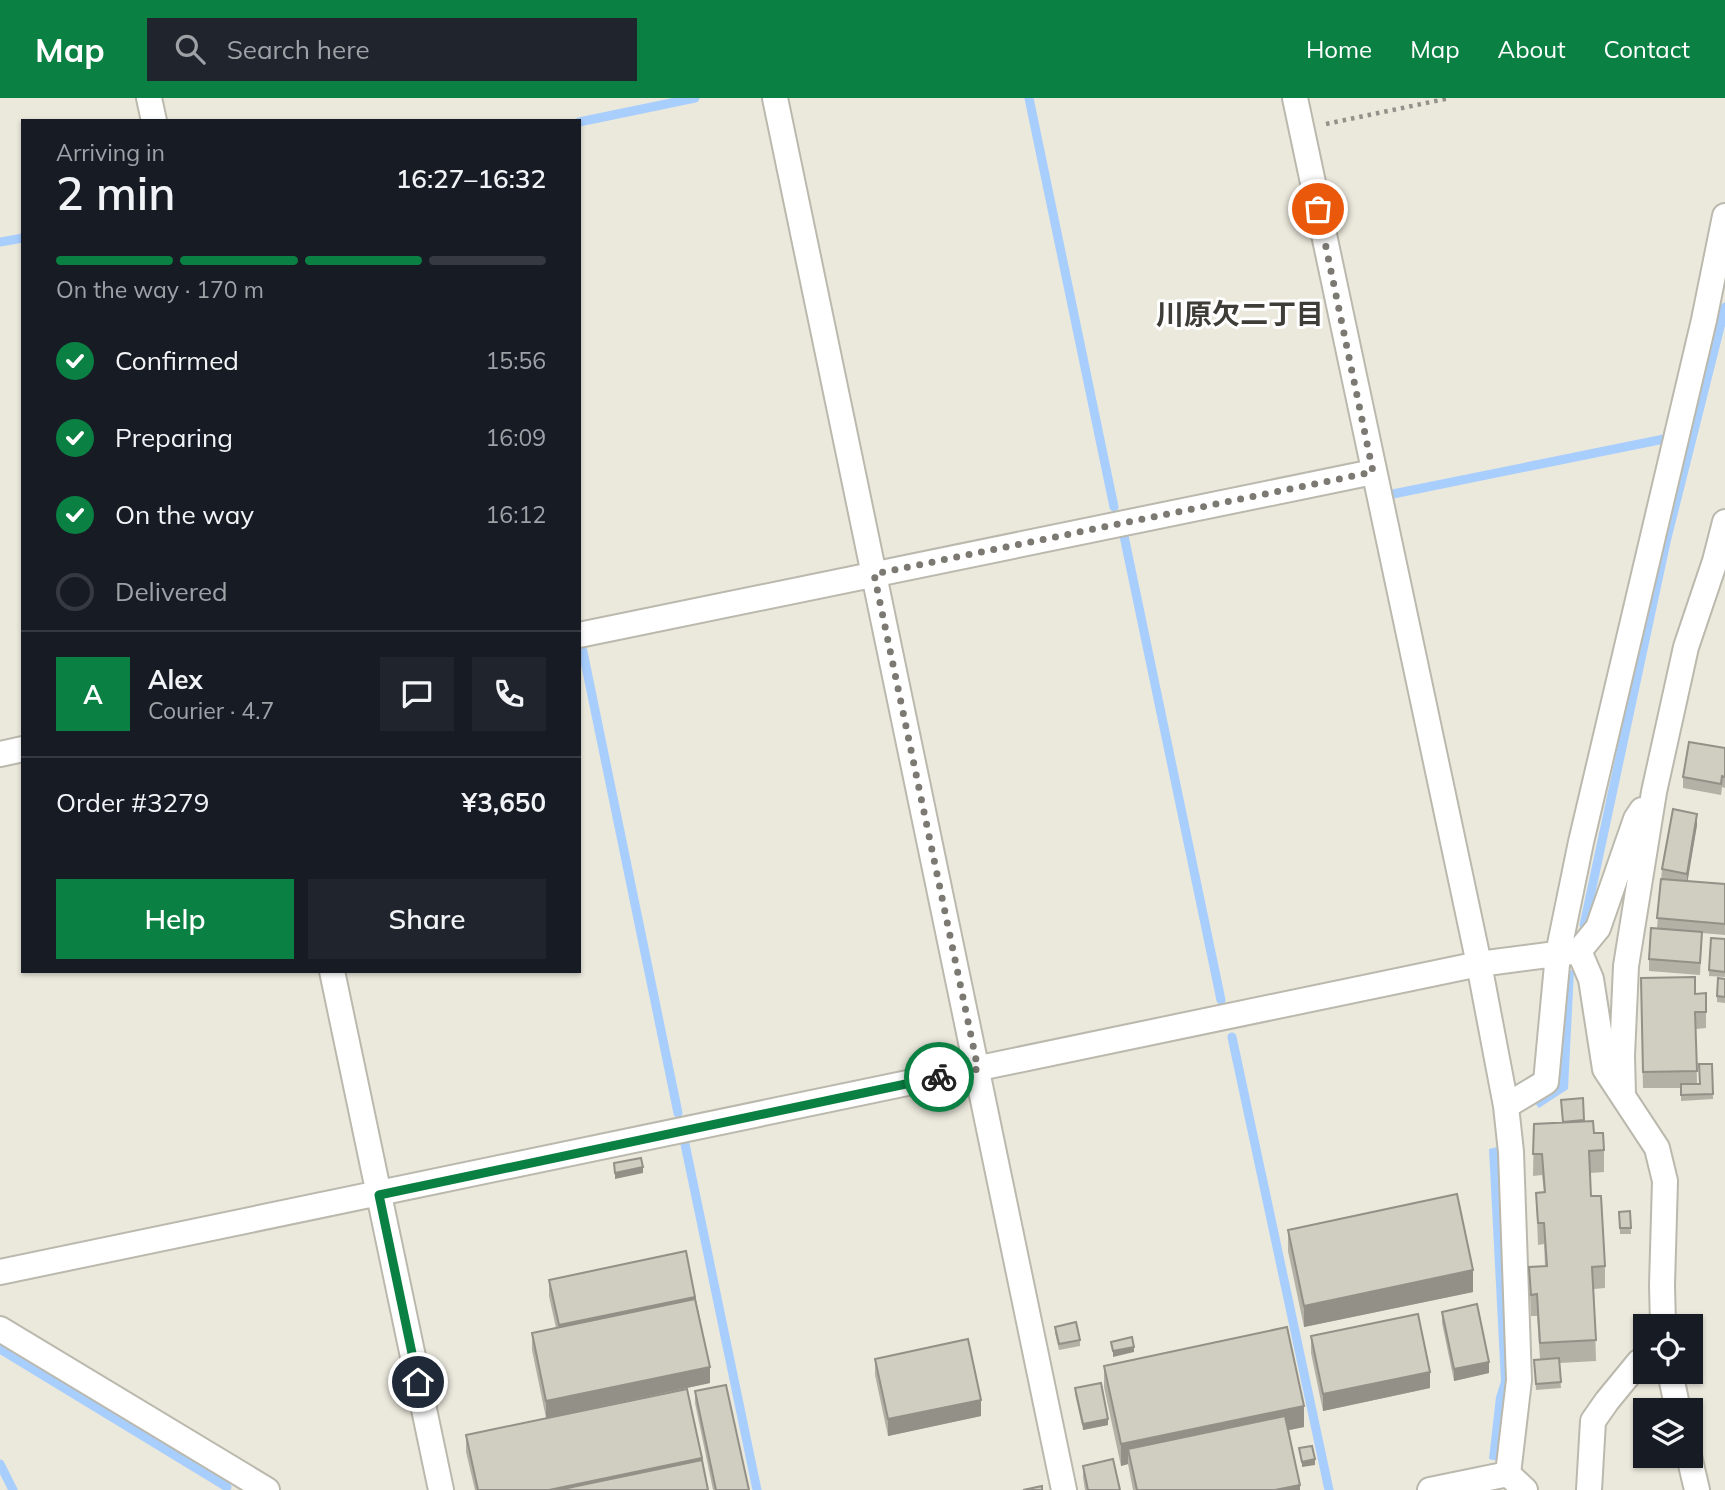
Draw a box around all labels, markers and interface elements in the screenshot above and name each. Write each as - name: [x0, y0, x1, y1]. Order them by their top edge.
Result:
- search box: [147, 18, 637, 81]
- text: Map: [35, 29, 105, 70]
- icon: search: [171, 30, 209, 68]
- text: Search here: [227, 33, 370, 66]
- text: Home: [1306, 34, 1372, 64]
- text: Map: [1410, 34, 1460, 64]
- text: About: [1498, 34, 1566, 64]
- text: Contact: [1604, 34, 1690, 64]
- text: Arriving in: [56, 138, 165, 167]
- text: 16:27–16:32: [396, 162, 546, 195]
- text: 2 min: [56, 164, 175, 222]
- pin: [1288, 179, 1348, 239]
- icon: bag: [1299, 190, 1337, 228]
- text: On the way · 170 m: [56, 275, 264, 304]
- district label: 川原欠二丁目: [1156, 296, 1324, 331]
- icon: check: [56, 342, 94, 380]
- text: Confirmed: [115, 344, 239, 377]
- text: 15:56: [486, 346, 546, 375]
- icon: check: [56, 419, 94, 457]
- text: Preparing: [115, 421, 233, 454]
- text: 16:09: [486, 423, 546, 452]
- icon: check: [56, 496, 94, 534]
- text: On the way: [115, 498, 254, 531]
- text: 16:12: [486, 500, 546, 529]
- text: Delivered: [115, 575, 228, 608]
- button: chat: [380, 657, 454, 731]
- button: phone: [472, 657, 546, 731]
- text: Alex: [148, 663, 203, 696]
- text: A: [83, 678, 103, 711]
- text: Courier · 4.7: [148, 696, 274, 725]
- text: Order #3279: [56, 786, 209, 819]
- text: ¥3,650: [462, 786, 546, 819]
- button: Help: [56, 879, 294, 959]
- button: Share: [308, 879, 546, 959]
- courier: [904, 1042, 974, 1112]
- icon: bike: [920, 1058, 958, 1096]
- map controls: [1633, 1314, 1703, 1468]
- button: locate: [1633, 1314, 1703, 1384]
- pin: [388, 1352, 448, 1412]
- icon: home: [399, 1363, 437, 1401]
- button: layers: [1633, 1398, 1703, 1468]

